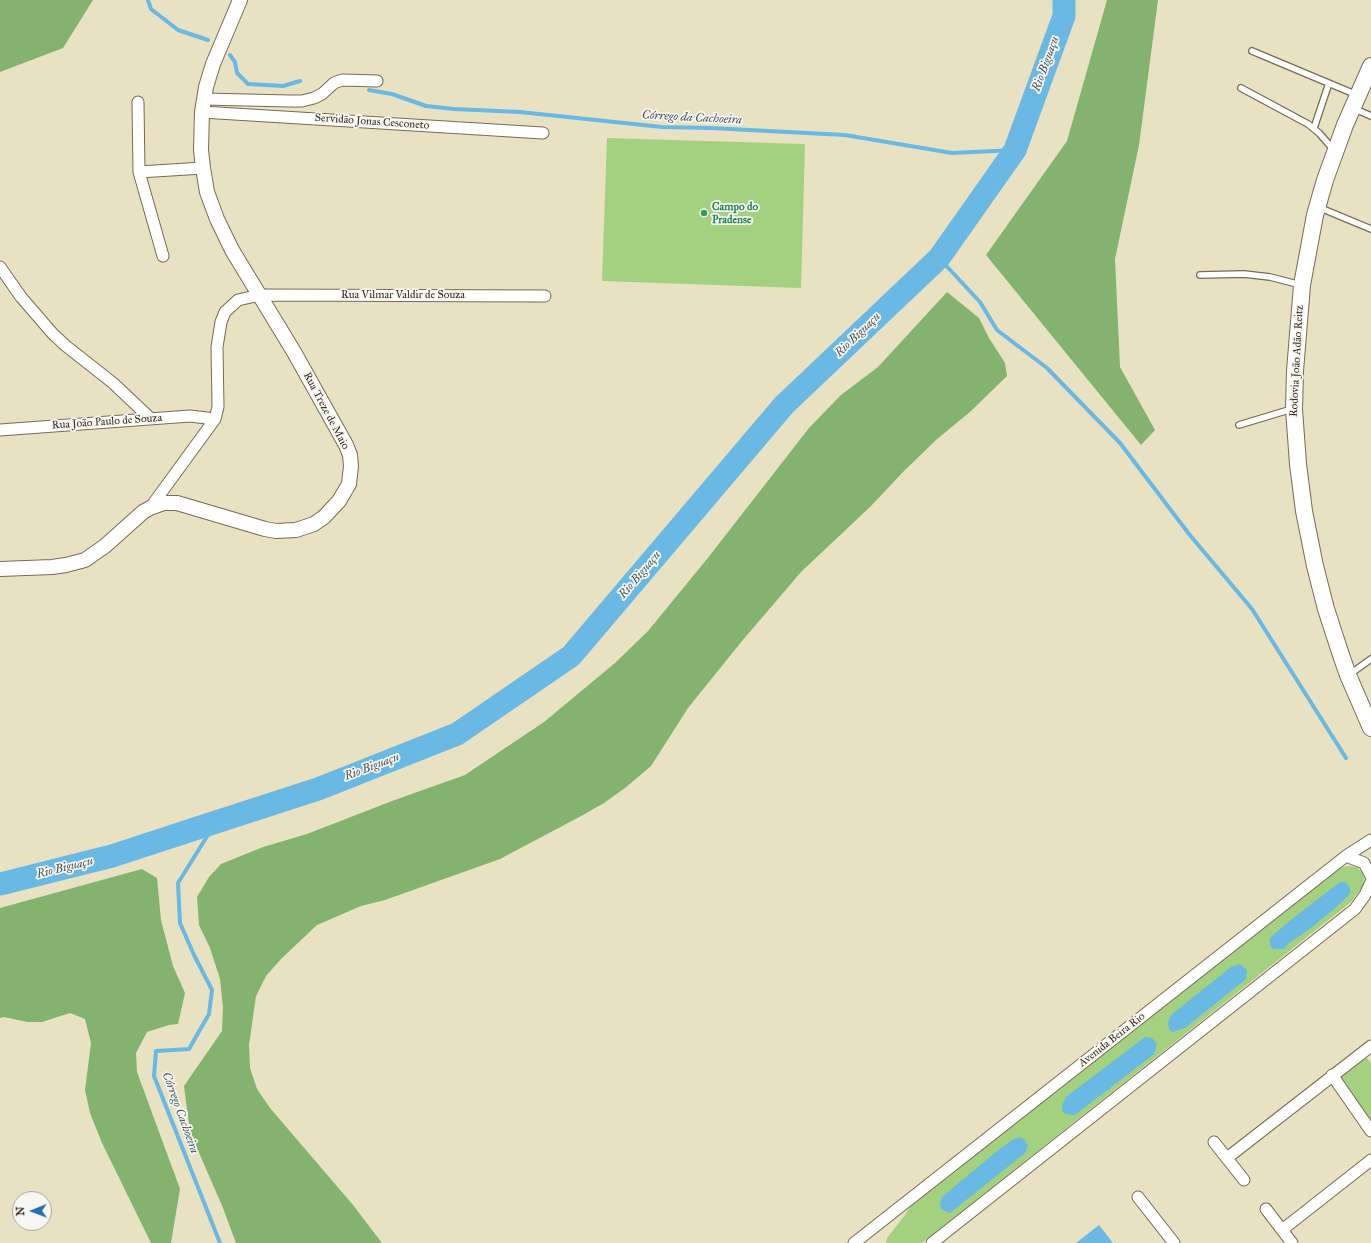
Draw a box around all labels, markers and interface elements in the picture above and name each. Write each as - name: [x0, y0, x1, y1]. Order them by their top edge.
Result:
- water label: Rio Biguaçu: [1029, 35, 1063, 93]
- water label: Córrego da Cachoeira: [642, 108, 742, 128]
- street label: Servidão Jonas Cesconeto: [314, 111, 430, 133]
- place label: Campo do Pradense: [712, 200, 758, 226]
- marker: Campo do Pradense: [699, 208, 709, 218]
- street label: Rua Vilmar Valdir de Souza: [341, 288, 465, 302]
- street label: Rodovia João Adão Reitz: [1287, 305, 1307, 417]
- water label: Rio Biguaçu: [832, 310, 884, 360]
- street label: Rua Treze de Maio: [300, 370, 352, 452]
- street label: Rua João Paulo de Souza: [51, 412, 163, 432]
- water label: Rio Biguaçu: [616, 548, 664, 602]
- water label: Rio Biguaçu: [343, 750, 401, 784]
- water label: Rio Biguaçu: [35, 854, 95, 882]
- street label: Avenida Beira Rio: [1076, 1010, 1148, 1070]
- water label: Córrego Cachoeira: [159, 1070, 201, 1156]
- north arrow: [12, 1191, 52, 1231]
- text: N: [14, 1206, 27, 1216]

